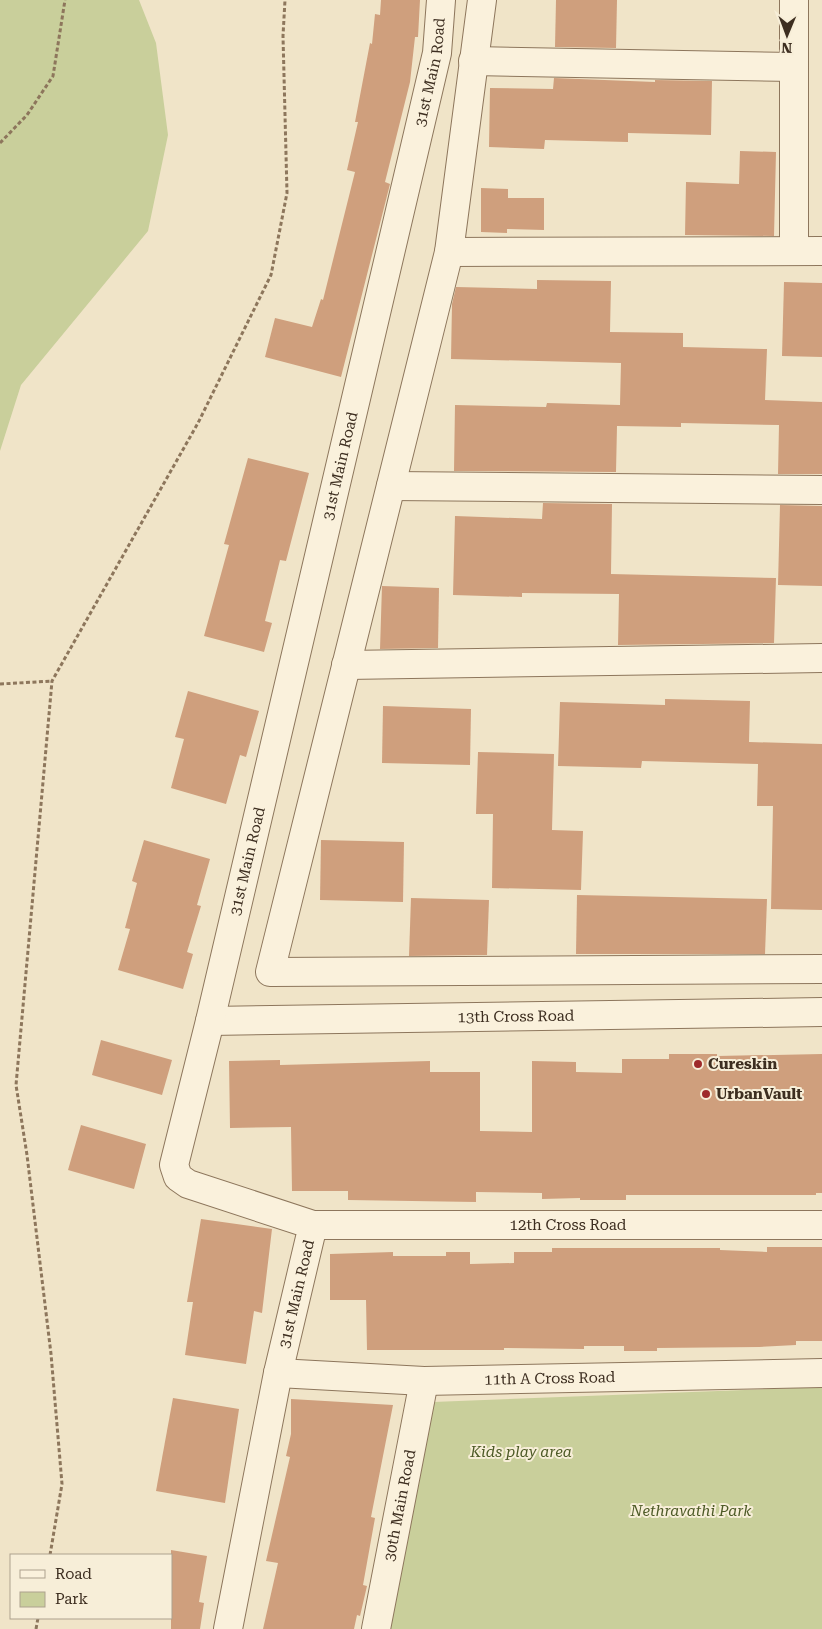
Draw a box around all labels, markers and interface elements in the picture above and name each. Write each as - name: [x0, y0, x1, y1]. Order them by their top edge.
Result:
- north arrow: [762, 10, 812, 60]
- street label: 31st Main Road: [411, 17, 449, 128]
- text: N: [781, 40, 792, 56]
- street label: 31st Main Road: [319, 409, 362, 522]
- street label: 31st Main Road: [226, 805, 269, 917]
- street label: 13th Cross Road: [457, 1007, 575, 1026]
- place label: Cureskin: [708, 1055, 777, 1073]
- marker: Cureskin: [692, 1058, 704, 1070]
- place label: UrbanVault: [716, 1085, 802, 1103]
- marker: UrbanVault: [700, 1088, 712, 1100]
- street label: 12th Cross Road: [510, 1216, 627, 1234]
- street label: 31st Main Road: [275, 1238, 318, 1350]
- street label: 11th A Cross Road: [484, 1368, 616, 1389]
- park label: Kids play area: [469, 1443, 572, 1461]
- street label: 30th Main Road: [380, 1448, 420, 1563]
- park label: Nethravathi Park: [630, 1502, 752, 1520]
- legend: [10, 1554, 172, 1619]
- text: Road: [55, 1565, 92, 1583]
- text: Park: [55, 1590, 89, 1608]

